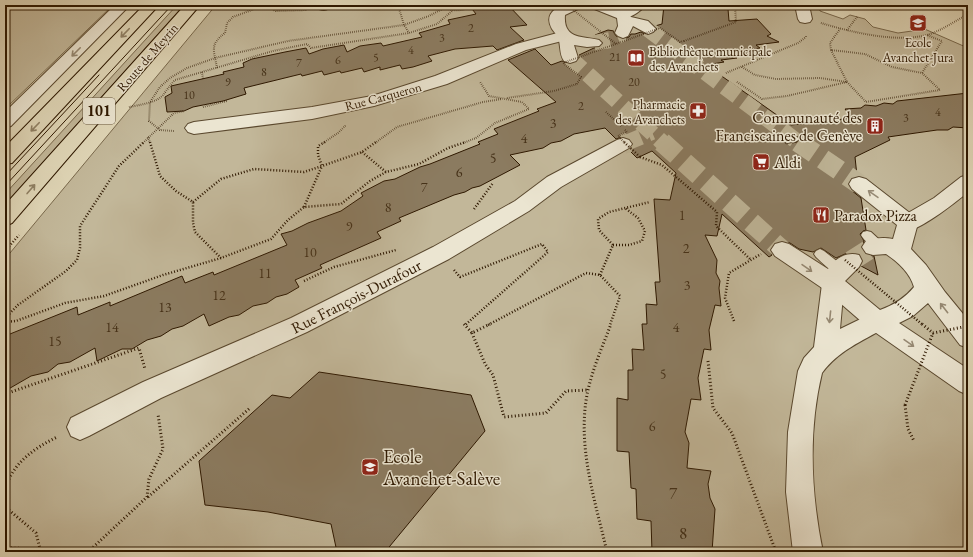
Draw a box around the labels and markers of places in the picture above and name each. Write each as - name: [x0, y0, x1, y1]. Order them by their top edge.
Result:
- school or university icon: Ecole Avanchet-Jura: [908, 13, 928, 33]
- place label: Ecole Avanchet-Jura: [881, 34, 954, 66]
- place label: Bibliothèque municipale des Avanchets: [649, 43, 771, 75]
- library icon: Bibliothèque municipale des Avanchets: [626, 48, 646, 68]
- place label: Pharmacie des Avanchets: [616, 96, 685, 128]
- pharmacy icon: Pharmacie des Avanchets: [688, 101, 708, 121]
- place label: Communauté des Franciscaines de Genève: [715, 107, 862, 146]
- building icon: Communauté des Franciscaines de Genève: [865, 116, 885, 136]
- supermarket icon: Aldi: [751, 152, 771, 172]
- place label: Aldi: [773, 152, 801, 173]
- restaurant icon: Paradox Pizza: [811, 205, 831, 225]
- place label: Paradox Pizza: [834, 205, 917, 226]
- place label: Ecole Avanchet-Salève: [382, 444, 500, 491]
- school or university icon: Ecole Avanchet-Salève: [360, 457, 380, 477]

